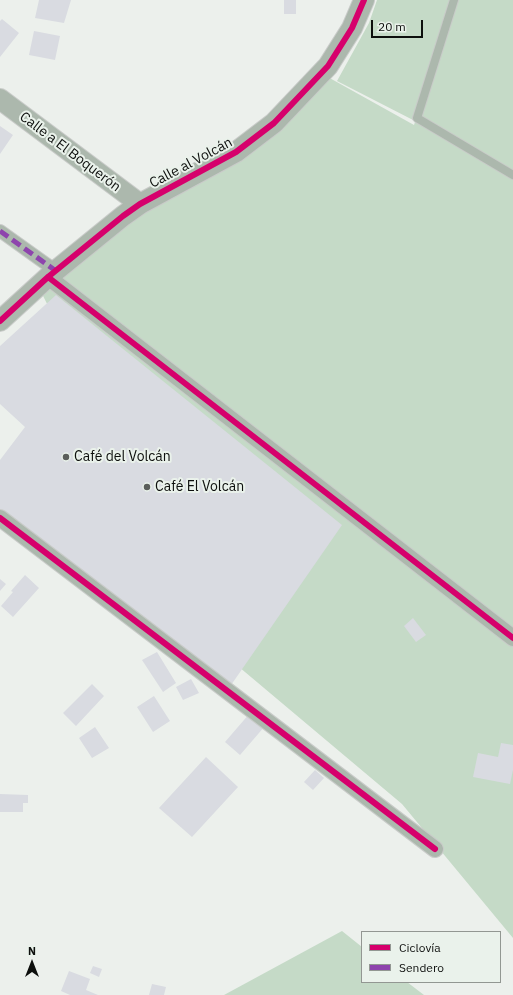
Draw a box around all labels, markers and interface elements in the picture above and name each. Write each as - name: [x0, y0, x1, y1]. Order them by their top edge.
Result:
- scale bar: [373, 12, 425, 38]
- text: 20 m: [378, 19, 406, 34]
- street label: Calle a El Boquerón: [16, 108, 124, 196]
- street label: Calle al Volcán: [147, 134, 235, 192]
- place label: Café del Volcán: [74, 449, 171, 465]
- marker: Café del Volcán: [61, 452, 71, 462]
- place label: Café El Volcán: [155, 479, 244, 495]
- marker: Café El Volcán: [142, 482, 152, 492]
- legend: [361, 931, 501, 983]
- text: Ciclovía: [399, 940, 441, 955]
- north arrow: [12, 943, 52, 983]
- text: N: [28, 944, 36, 958]
- text: Sendero: [399, 960, 444, 975]

